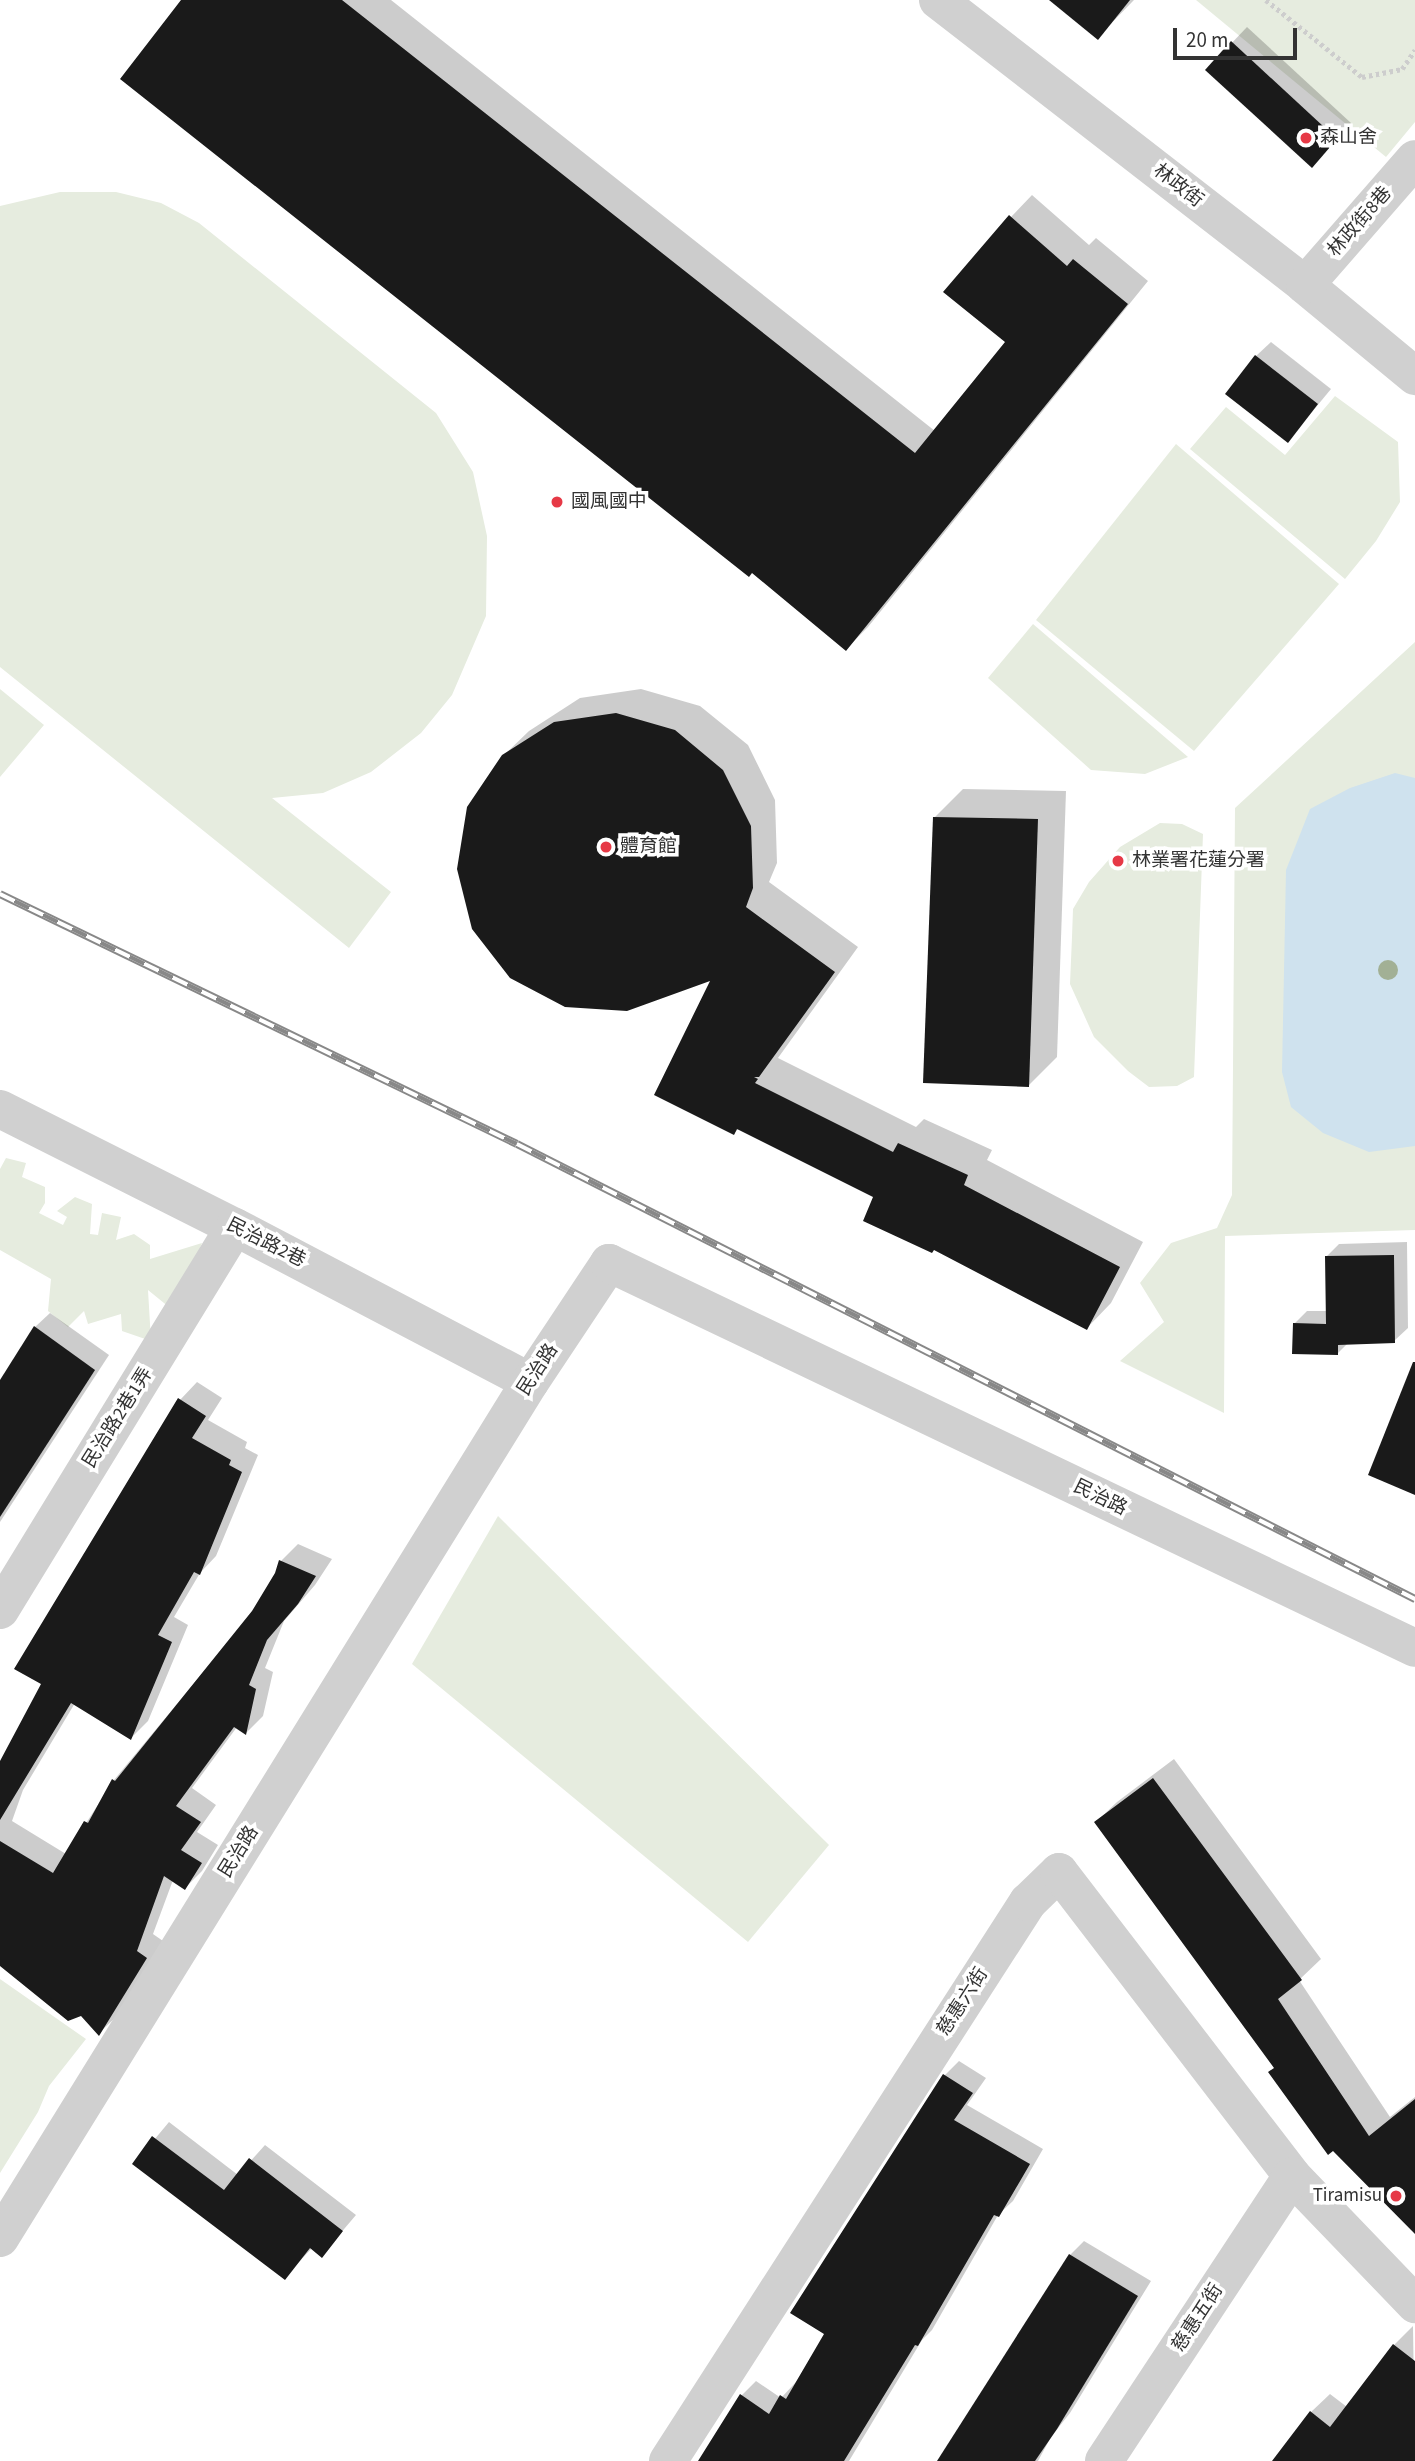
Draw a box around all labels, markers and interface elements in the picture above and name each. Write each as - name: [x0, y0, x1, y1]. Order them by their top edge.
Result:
- scale bar: [1177, 14, 1301, 58]
- text: 20 m: [1186, 25, 1228, 55]
- place label: 森山舍: [1320, 127, 1377, 149]
- marker: 森山舍: [1298, 130, 1314, 146]
- street label: 林政街: [1149, 159, 1207, 213]
- street label: 林政街8巷: [1323, 182, 1397, 262]
- place label: 國風國中: [571, 491, 647, 513]
- marker: 國風國中: [549, 494, 565, 510]
- place label: 體育館: [620, 836, 677, 858]
- marker: 體育館: [598, 839, 614, 855]
- place label: 林業署花蓮分署: [1132, 850, 1265, 872]
- marker: 林業署花蓮分署: [1110, 853, 1126, 869]
- street label: 民治路2巷: [223, 1213, 309, 1273]
- street label: 民治路: [513, 1340, 563, 1400]
- street label: 民治路2巷1弄: [78, 1364, 158, 1472]
- street label: 民治路: [1069, 1475, 1131, 1521]
- street label: 民治路: [214, 1822, 264, 1882]
- street label: 慈惠六街: [933, 1964, 993, 2040]
- place label: Tiramisu: [1313, 2185, 1382, 2207]
- marker: Tiramisu: [1388, 2188, 1404, 2204]
- street label: 慈惠五街: [1168, 2280, 1228, 2356]

